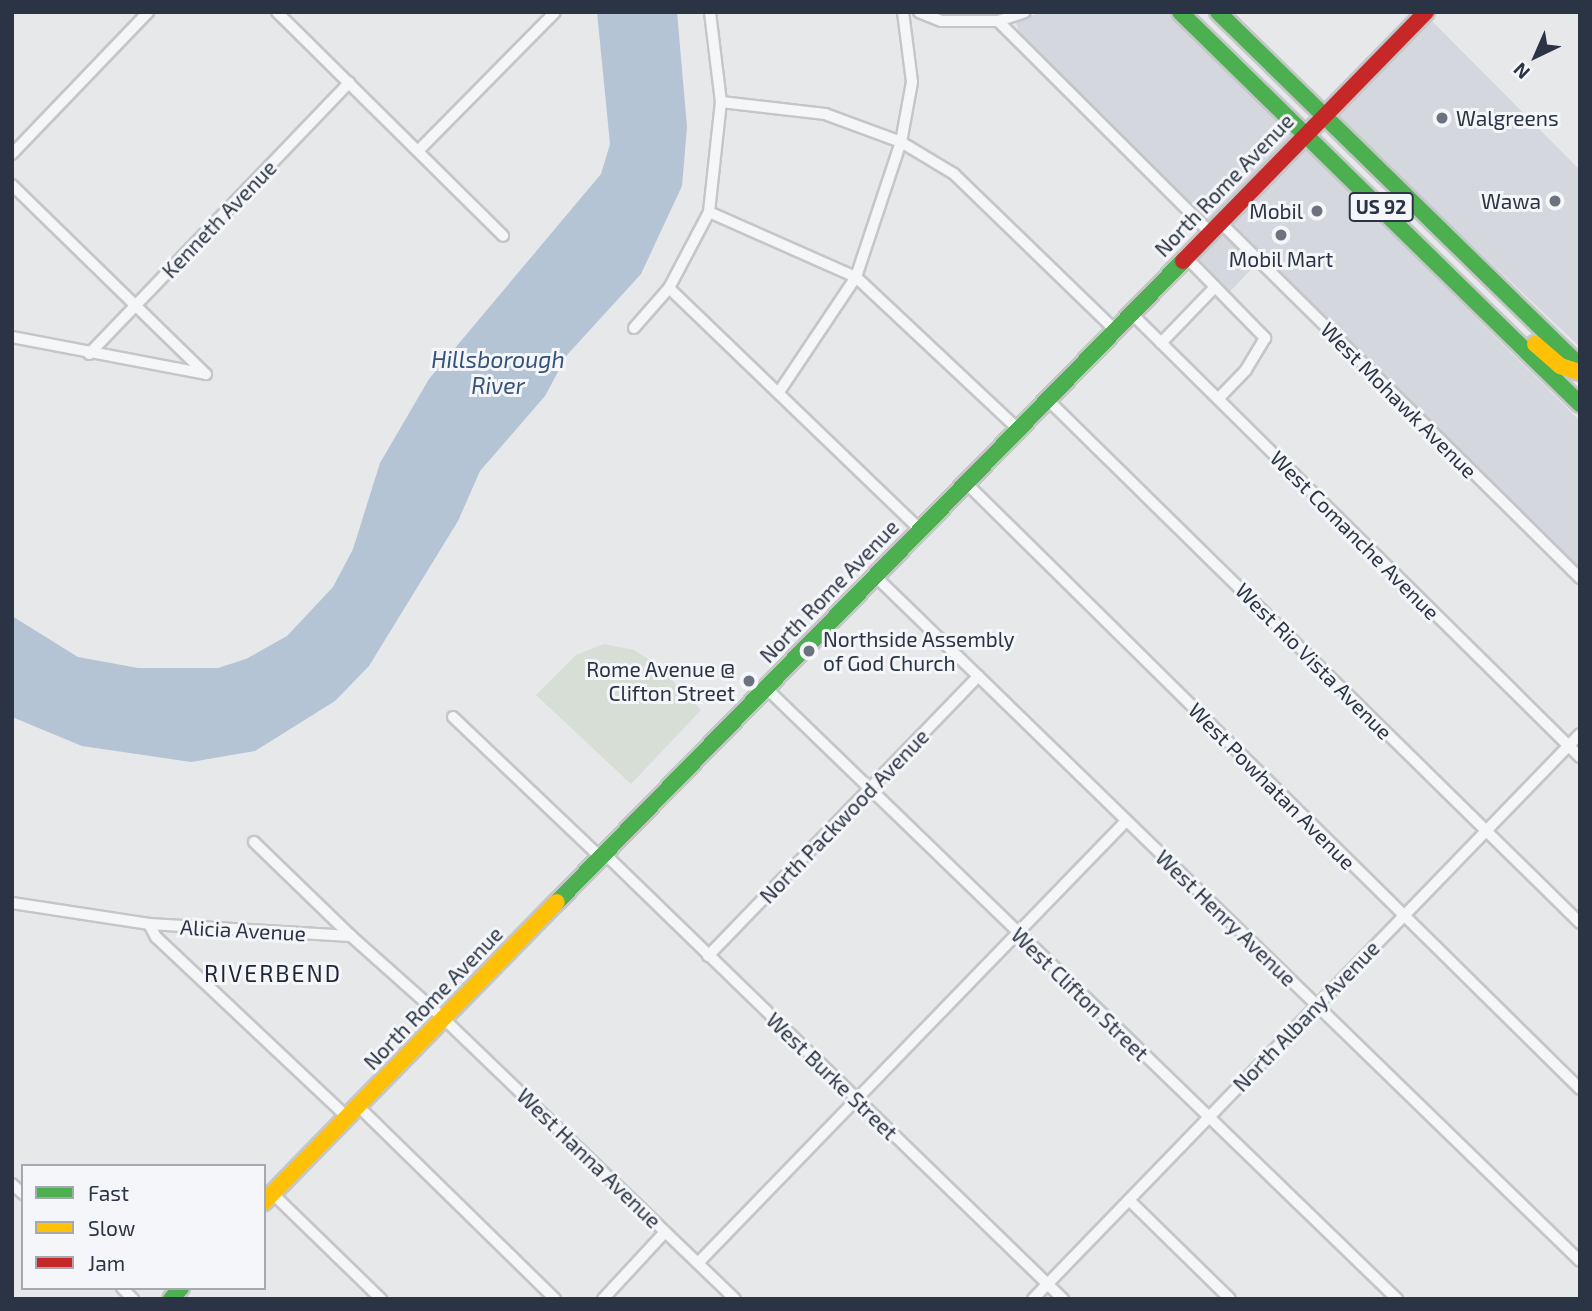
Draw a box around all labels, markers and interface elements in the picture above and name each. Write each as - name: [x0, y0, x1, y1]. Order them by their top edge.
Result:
- north arrow: [1501, 21, 1571, 91]
- text: N: [1508, 58, 1534, 85]
- place label: Walgreens: [1456, 105, 1559, 131]
- street label: North Rome Avenue: [1149, 108, 1299, 262]
- marker: Walgreens: [1434, 110, 1450, 126]
- street label: Kenneth Avenue: [156, 155, 282, 283]
- place label: Wawa: [1481, 188, 1541, 214]
- road number: US 92: [1348, 192, 1414, 223]
- marker: Wawa: [1547, 193, 1563, 209]
- place label: Mobil: [1249, 198, 1303, 224]
- marker: Mobil: [1309, 203, 1325, 219]
- marker: Mobil Mart: [1273, 227, 1289, 243]
- place label: Mobil Mart: [1229, 246, 1333, 272]
- street label: West Mohawk Avenue: [1315, 316, 1483, 484]
- water label: Hillsborough River: [431, 345, 565, 399]
- street label: West Comanche Avenue: [1265, 445, 1445, 625]
- street label: North Rome Avenue: [754, 514, 904, 668]
- street label: West Rio Vista Avenue: [1230, 577, 1398, 745]
- place label: Northside Assembly of God Church: [823, 626, 1015, 676]
- marker: Northside Assembly of God Church: [801, 643, 817, 659]
- place label: Rome Avenue @ Clifton Street: [586, 656, 735, 706]
- marker: Rome Avenue @ Clifton Street: [741, 673, 757, 689]
- street label: West Powhatan Avenue: [1183, 697, 1361, 875]
- street label: North Packwood Avenue: [754, 723, 934, 909]
- street label: West Henry Avenue: [1150, 844, 1302, 992]
- street label: Alicia Avenue: [179, 914, 307, 946]
- street label: North Rome Avenue: [358, 921, 508, 1075]
- street label: West Clifton Street: [1006, 922, 1154, 1066]
- street label: North Albany Avenue: [1227, 935, 1385, 1097]
- district label: RIVERBEND: [205, 959, 341, 987]
- street label: West Burke Street: [761, 1007, 903, 1145]
- street label: West Hanna Avenue: [512, 1083, 666, 1233]
- legend: [21, 1164, 266, 1290]
- text: Fast: [88, 1180, 129, 1205]
- text: Slow: [88, 1215, 135, 1240]
- text: Jam: [88, 1250, 125, 1275]

